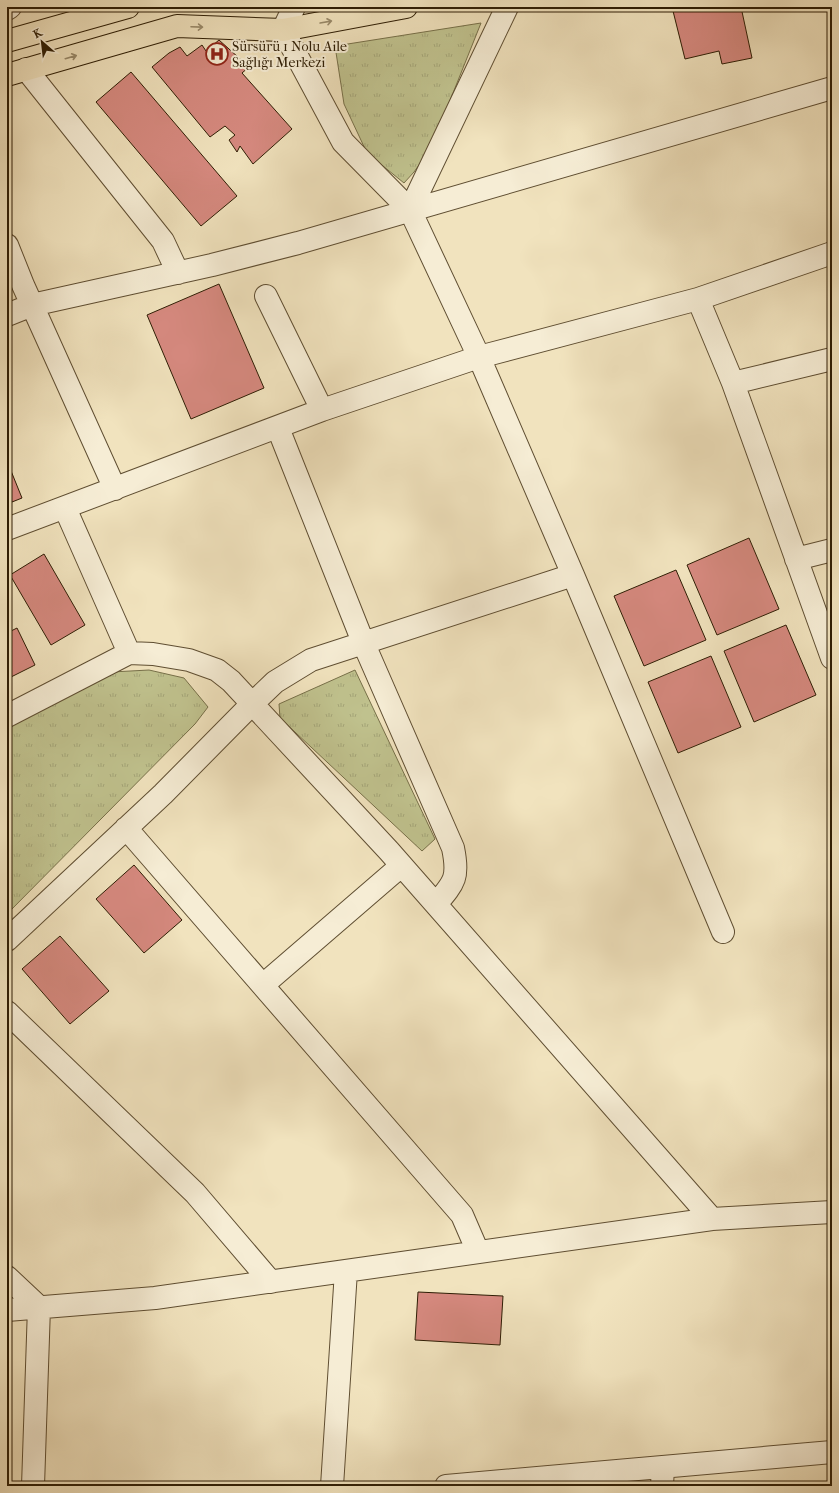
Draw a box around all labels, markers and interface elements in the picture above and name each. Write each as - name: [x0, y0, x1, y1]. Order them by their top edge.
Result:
- one-way arrow: [320, 17, 333, 25]
- north arrow: [22, 22, 62, 62]
- one-way arrow: [190, 23, 203, 31]
- text: K: [31, 26, 45, 41]
- place label: Sürsürü 1 Nolu Aile Sağlığı Merkezi: [232, 38, 347, 71]
- hospital icon: Sürsürü 1 Nolu Aile Sağlığı Merkezi: [204, 41, 230, 67]
- one-way arrow: [65, 52, 78, 60]

